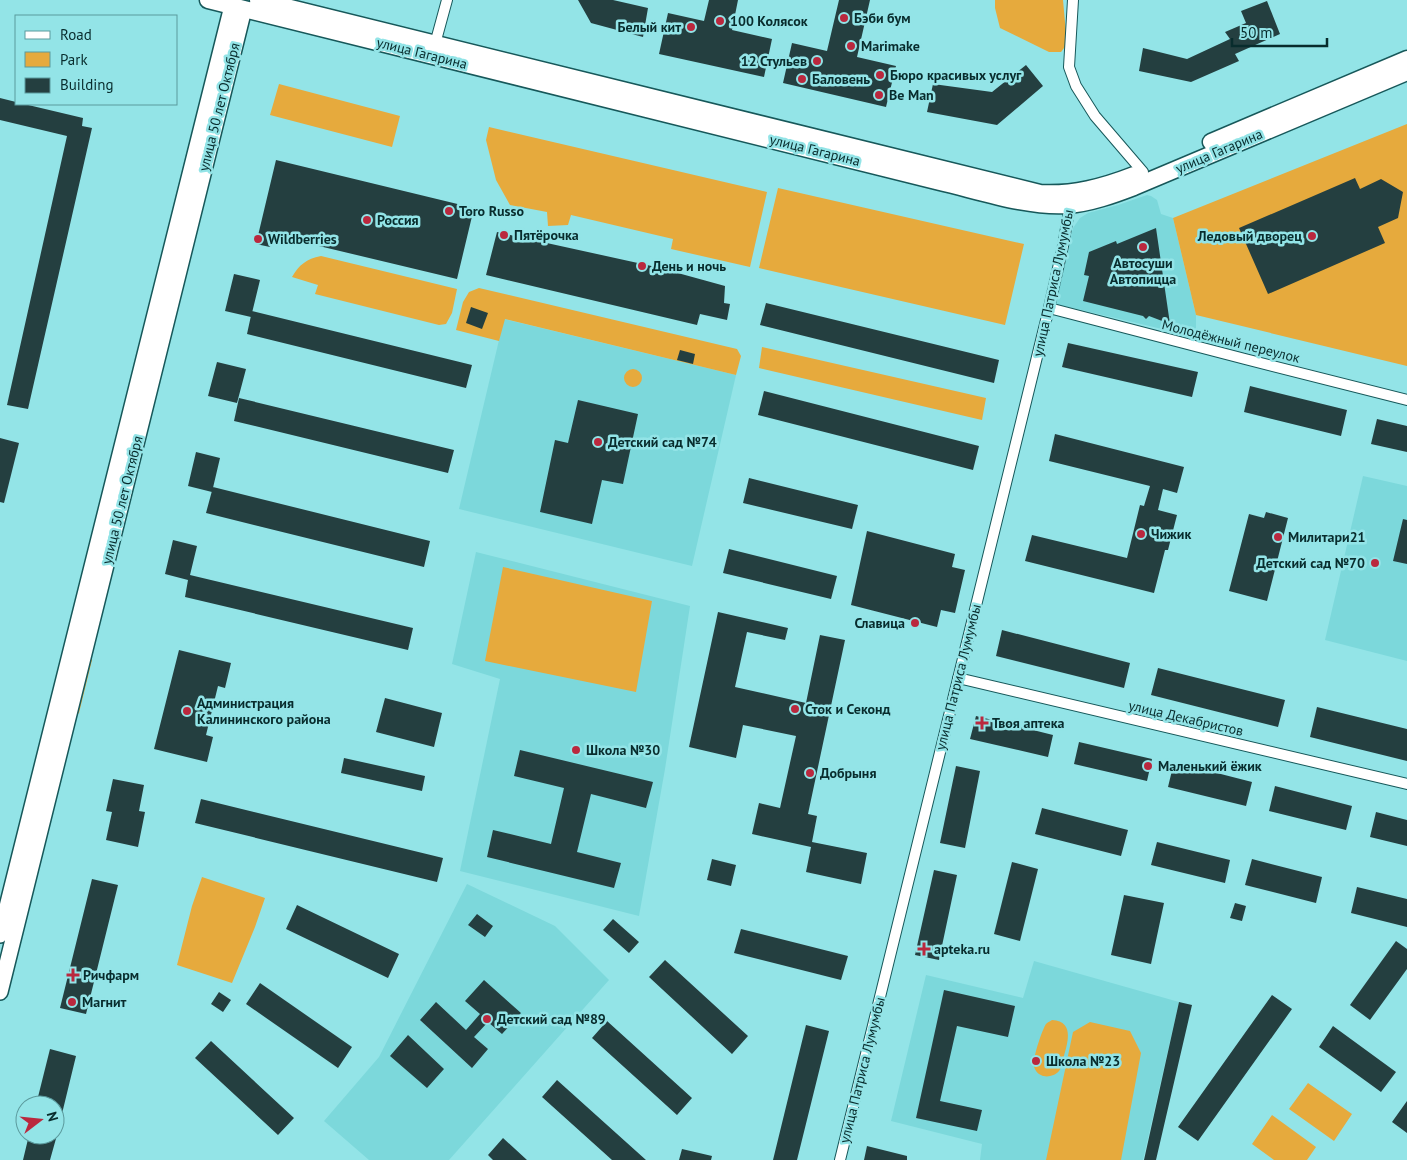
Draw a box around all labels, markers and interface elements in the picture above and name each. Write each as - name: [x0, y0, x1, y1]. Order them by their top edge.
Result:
- place label: Бэби бум: [854, 9, 910, 27]
- place label: 100 Колясок: [730, 12, 808, 30]
- marker: Бэби бум: [838, 12, 850, 24]
- legend: [15, 15, 178, 105]
- marker: 100 Колясок: [714, 15, 726, 27]
- scale bar: [1232, 15, 1327, 47]
- place label: Белый кит: [618, 18, 681, 36]
- marker: Белый кит: [685, 21, 697, 33]
- text: 50 m: [1240, 23, 1273, 42]
- text: Road: [60, 25, 92, 44]
- street label: улица Гагарина: [375, 33, 469, 73]
- place label: Marimake: [861, 37, 920, 55]
- marker: Marimake: [845, 40, 857, 52]
- street label: улица 50 лет Октября: [194, 41, 244, 173]
- text: Park: [60, 50, 88, 69]
- place label: 12 Стульев: [741, 52, 807, 70]
- marker: 12 Стульев: [811, 55, 823, 67]
- place label: Бюро красивых услуг: [890, 66, 1022, 84]
- marker: Бюро красивых услуг: [874, 69, 886, 81]
- place label: Баловень: [812, 70, 870, 88]
- marker: Баловень: [796, 73, 808, 85]
- text: Building: [60, 75, 114, 94]
- place label: Be Man: [889, 86, 934, 104]
- marker: Be Man: [873, 89, 885, 101]
- street label: улица Гагарина: [1173, 125, 1265, 177]
- street label: улица Гагарина: [768, 130, 862, 170]
- place label: Toro Russo: [459, 202, 524, 220]
- marker: Toro Russo: [443, 205, 455, 217]
- street label: улица Патриса Лумумбы: [1029, 208, 1077, 358]
- place label: Россия: [377, 211, 419, 229]
- marker: Россия: [361, 214, 373, 226]
- place label: Пятёрочка: [514, 226, 579, 244]
- place label: Ледовый дворец: [1197, 227, 1302, 245]
- marker: Пятёрочка: [498, 229, 510, 241]
- place label: Wildberries: [268, 230, 337, 248]
- marker: Ледовый дворец: [1306, 230, 1318, 242]
- marker: Wildberries: [252, 233, 264, 245]
- marker: Автосуши Автопицца: [1137, 241, 1149, 253]
- place label: Автосуши Автопицца: [1110, 254, 1176, 288]
- place label: День и ночь: [652, 257, 726, 275]
- marker: День и ночь: [636, 260, 648, 272]
- street label: Молодёжный переулок: [1160, 315, 1302, 367]
- place label: Детский сад №74: [608, 433, 717, 451]
- street label: улица 50 лет Октября: [97, 434, 147, 566]
- marker: Детский сад №74: [592, 436, 604, 448]
- place label: Чижик: [1151, 525, 1191, 543]
- marker: Чижик: [1135, 528, 1147, 540]
- place label: Милитари21: [1288, 528, 1366, 546]
- marker: Милитари21: [1272, 531, 1284, 543]
- place label: Детский сад №70: [1256, 554, 1365, 572]
- marker: Детский сад №70: [1369, 557, 1381, 569]
- street label: улица Патриса Лумумбы: [931, 602, 985, 752]
- place label: Славица: [855, 614, 905, 632]
- marker: Славица: [909, 617, 921, 629]
- place label: Администрация Калининского района: [197, 694, 331, 728]
- street label: улица Декабристов: [1127, 696, 1245, 740]
- place label: Сток и Секонд: [805, 700, 891, 718]
- marker: Сток и Секонд: [789, 703, 801, 715]
- marker: Администрация Калининского района: [181, 705, 193, 717]
- place label: Твоя аптека: [992, 714, 1065, 732]
- marker: Твоя аптека: [976, 717, 988, 729]
- place label: Школа №30: [586, 741, 660, 759]
- marker: Школа №30: [570, 744, 582, 756]
- place label: Маленький ёжик: [1158, 757, 1262, 775]
- marker: Маленький ёжик: [1142, 760, 1154, 772]
- place label: Добрыня: [820, 764, 876, 782]
- marker: Добрыня: [804, 767, 816, 779]
- place label: apteka.ru: [934, 940, 990, 958]
- marker: apteka.ru: [918, 943, 930, 955]
- place label: Ричфарм: [83, 966, 139, 984]
- marker: Ричфарм: [67, 969, 79, 981]
- place label: Магнит: [82, 993, 127, 1011]
- street label: улица Патриса Лумумбы: [835, 995, 889, 1145]
- marker: Магнит: [66, 996, 78, 1008]
- place label: Детский сад №89: [497, 1010, 606, 1028]
- marker: Детский сад №89: [481, 1013, 493, 1025]
- place label: Школа №23: [1046, 1052, 1120, 1070]
- marker: Школа №23: [1030, 1055, 1042, 1067]
- north arrow: [15, 1095, 65, 1145]
- text: N: [43, 1110, 62, 1123]

